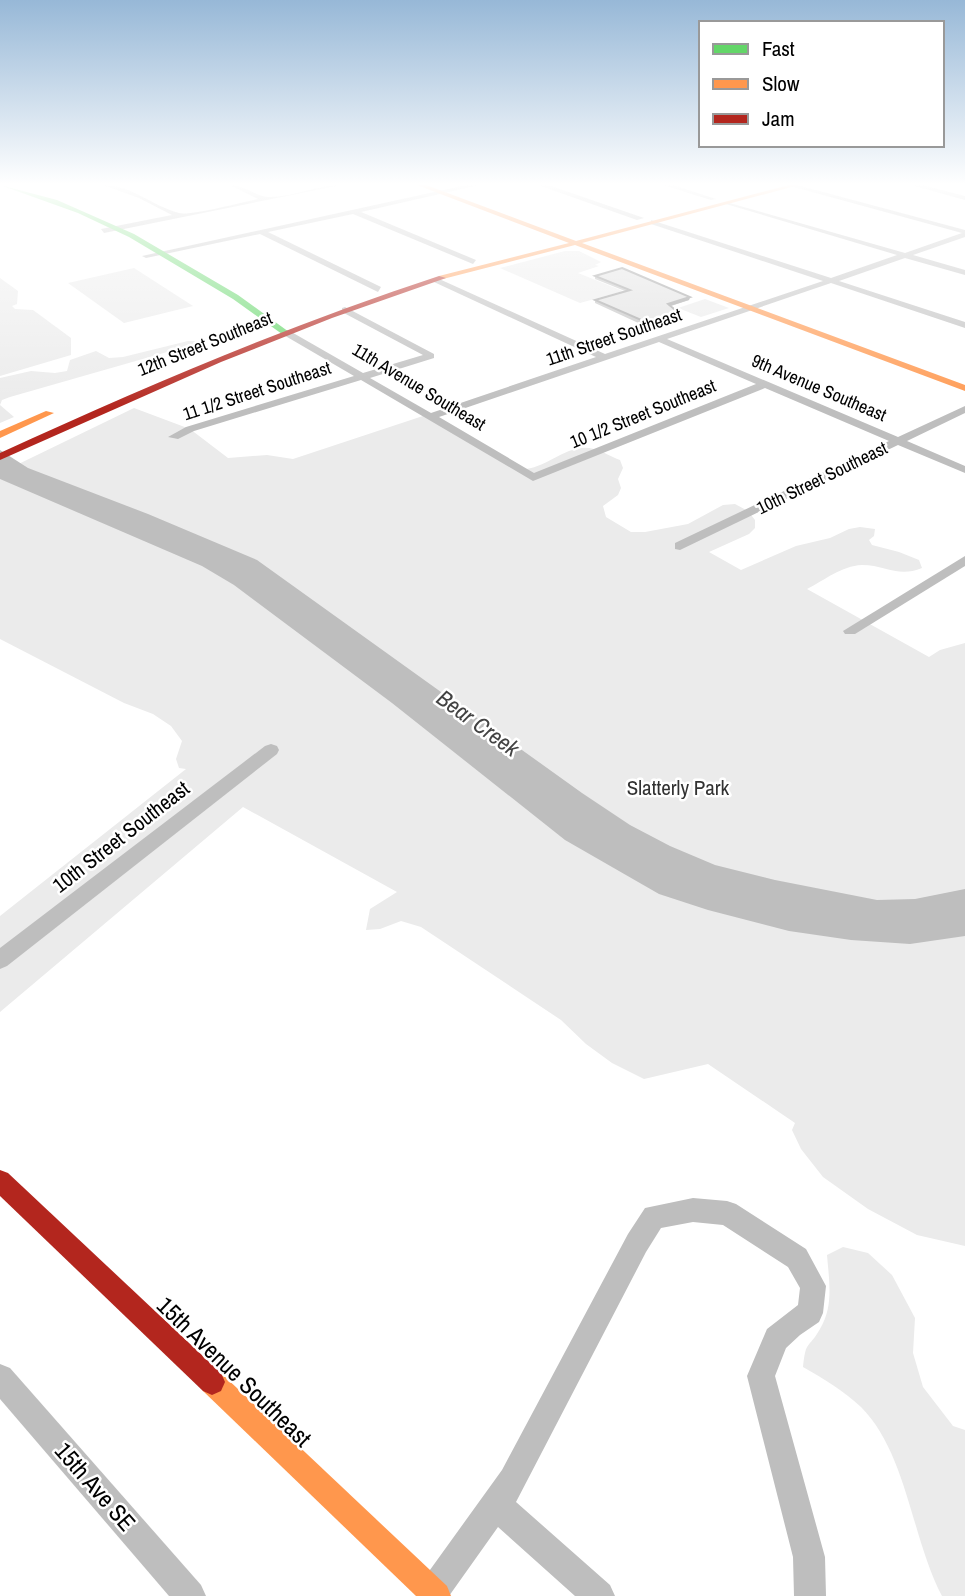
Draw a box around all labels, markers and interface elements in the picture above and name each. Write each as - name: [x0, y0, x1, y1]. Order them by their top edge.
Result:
- legend: [699, 21, 944, 147]
- text: Fast: [762, 34, 795, 63]
- text: Slow: [762, 69, 800, 98]
- text: Jam: [762, 104, 795, 133]
- street label: 11th Street Southeast: [543, 302, 685, 371]
- street label: 12th Street Southeast: [134, 305, 276, 382]
- street label: 11th Avenue Southeast: [348, 337, 491, 436]
- street label: 9th Avenue Southeast: [748, 348, 890, 427]
- street label: 11 1/2 Street Southeast: [180, 355, 334, 426]
- street label: 10 1/2 Street Southeast: [566, 373, 719, 454]
- street label: 10th Street Southeast: [752, 435, 891, 520]
- water label: Bear Creek: [431, 682, 527, 764]
- park label: Slatterly Park: [627, 773, 730, 802]
- street label: 10th Street Southeast: [46, 774, 195, 899]
- street label: 15th Avenue Southeast: [150, 1289, 319, 1454]
- street label: 15th Ave SE: [48, 1435, 143, 1538]

